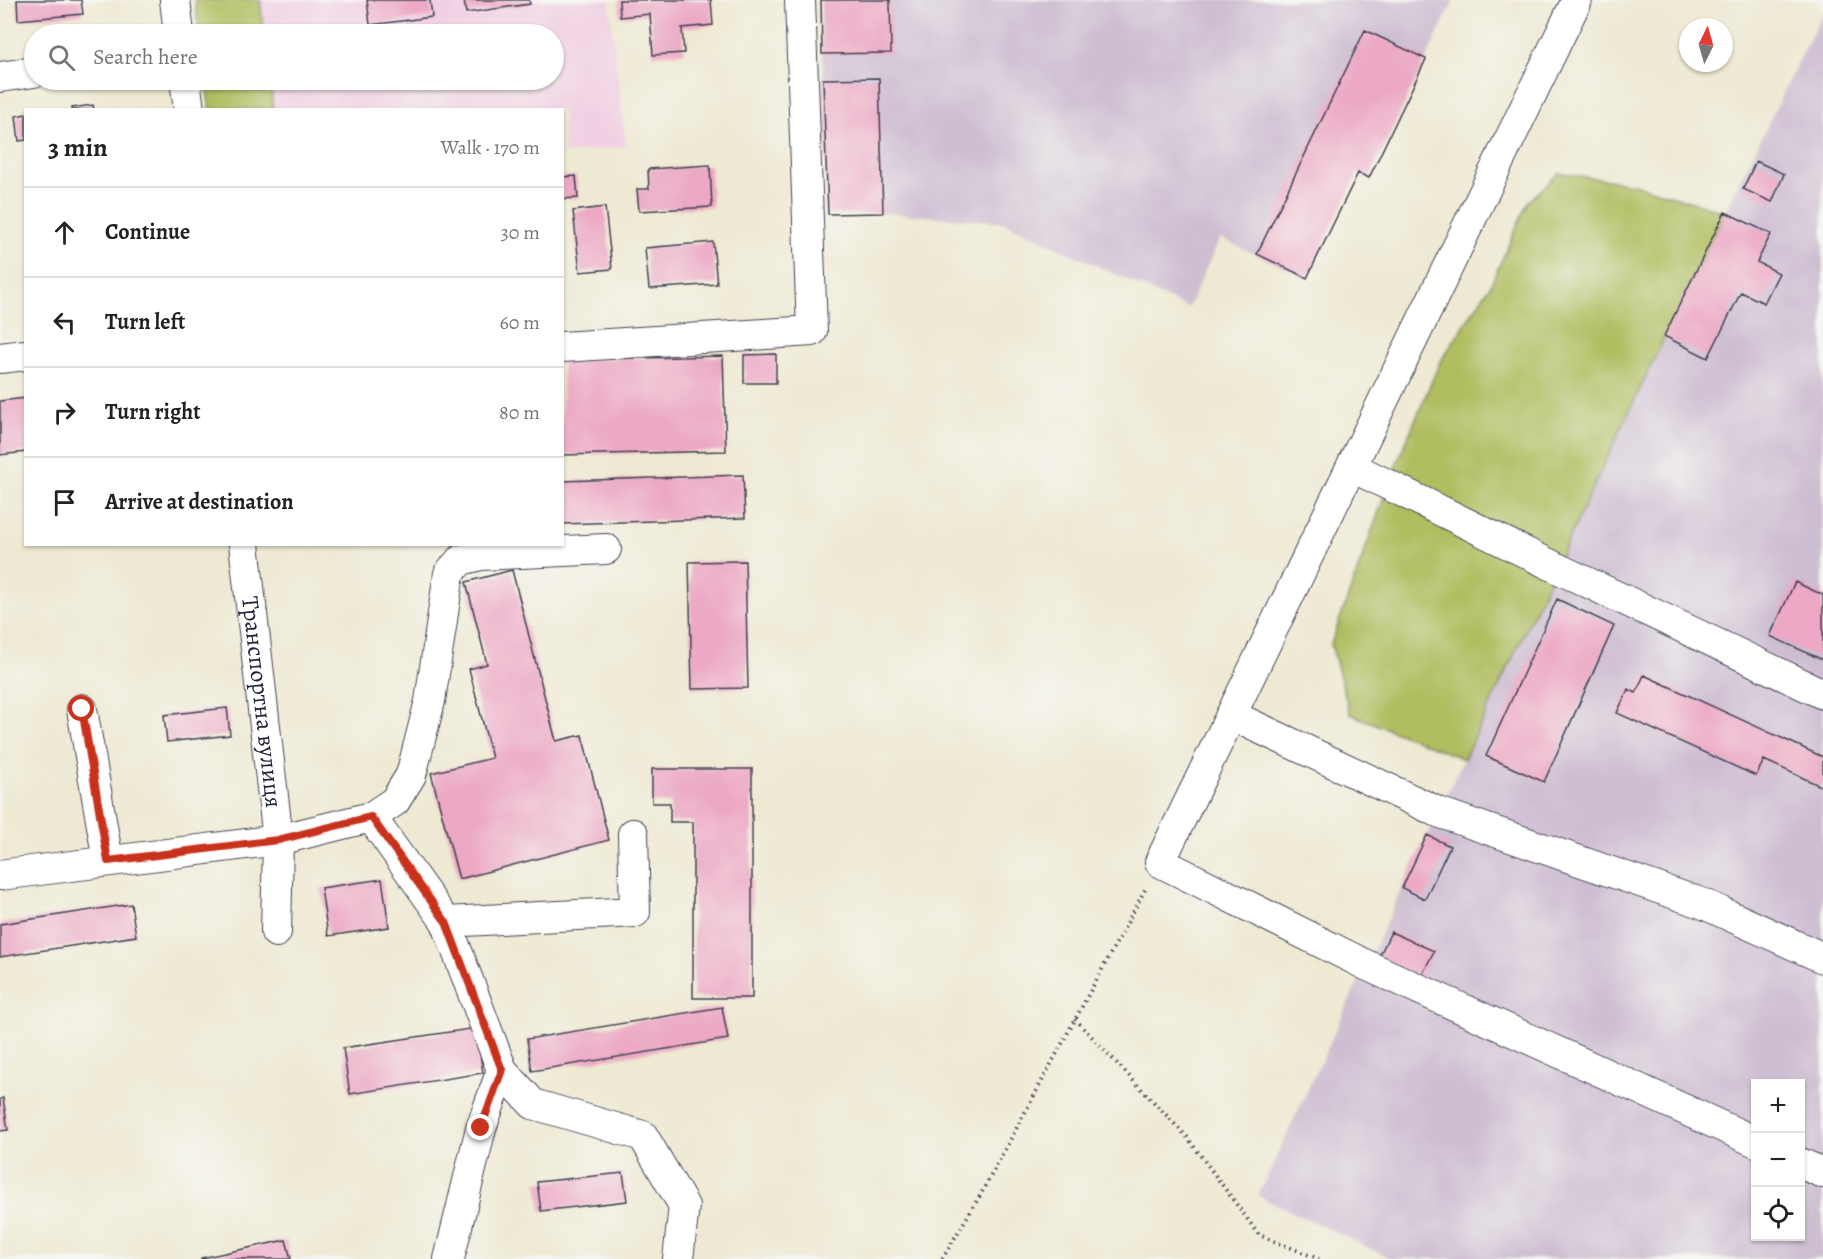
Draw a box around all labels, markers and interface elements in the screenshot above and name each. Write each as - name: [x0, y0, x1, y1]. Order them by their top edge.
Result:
- north arrow: [1679, 18, 1733, 72]
- search box: [24, 24, 564, 90]
- icon: search: [45, 41, 78, 74]
- text: Search here: [93, 42, 198, 72]
- text: 3 min: [48, 130, 108, 165]
- text: Walk · 170 m: [440, 134, 540, 161]
- icon: ahead: [48, 216, 81, 249]
- text: Continue: [105, 217, 190, 247]
- text: 30 m: [500, 219, 540, 246]
- icon: left: [48, 306, 81, 339]
- text: Turn left: [105, 307, 185, 337]
- text: 60 m: [500, 309, 540, 336]
- icon: right: [48, 396, 81, 429]
- text: Turn right: [105, 397, 201, 427]
- text: 80 m: [499, 399, 540, 426]
- icon: arrive: [48, 486, 81, 519]
- text: Arrive at destination: [105, 487, 294, 517]
- street label: Транспортна вулиця: [234, 595, 290, 809]
- route start: [68, 695, 94, 721]
- map controls: [1751, 1079, 1805, 1241]
- button: +: [1751, 1079, 1805, 1133]
- route end: [467, 1114, 493, 1140]
- button: −: [1751, 1133, 1805, 1187]
- button: locate: [1751, 1187, 1805, 1241]

